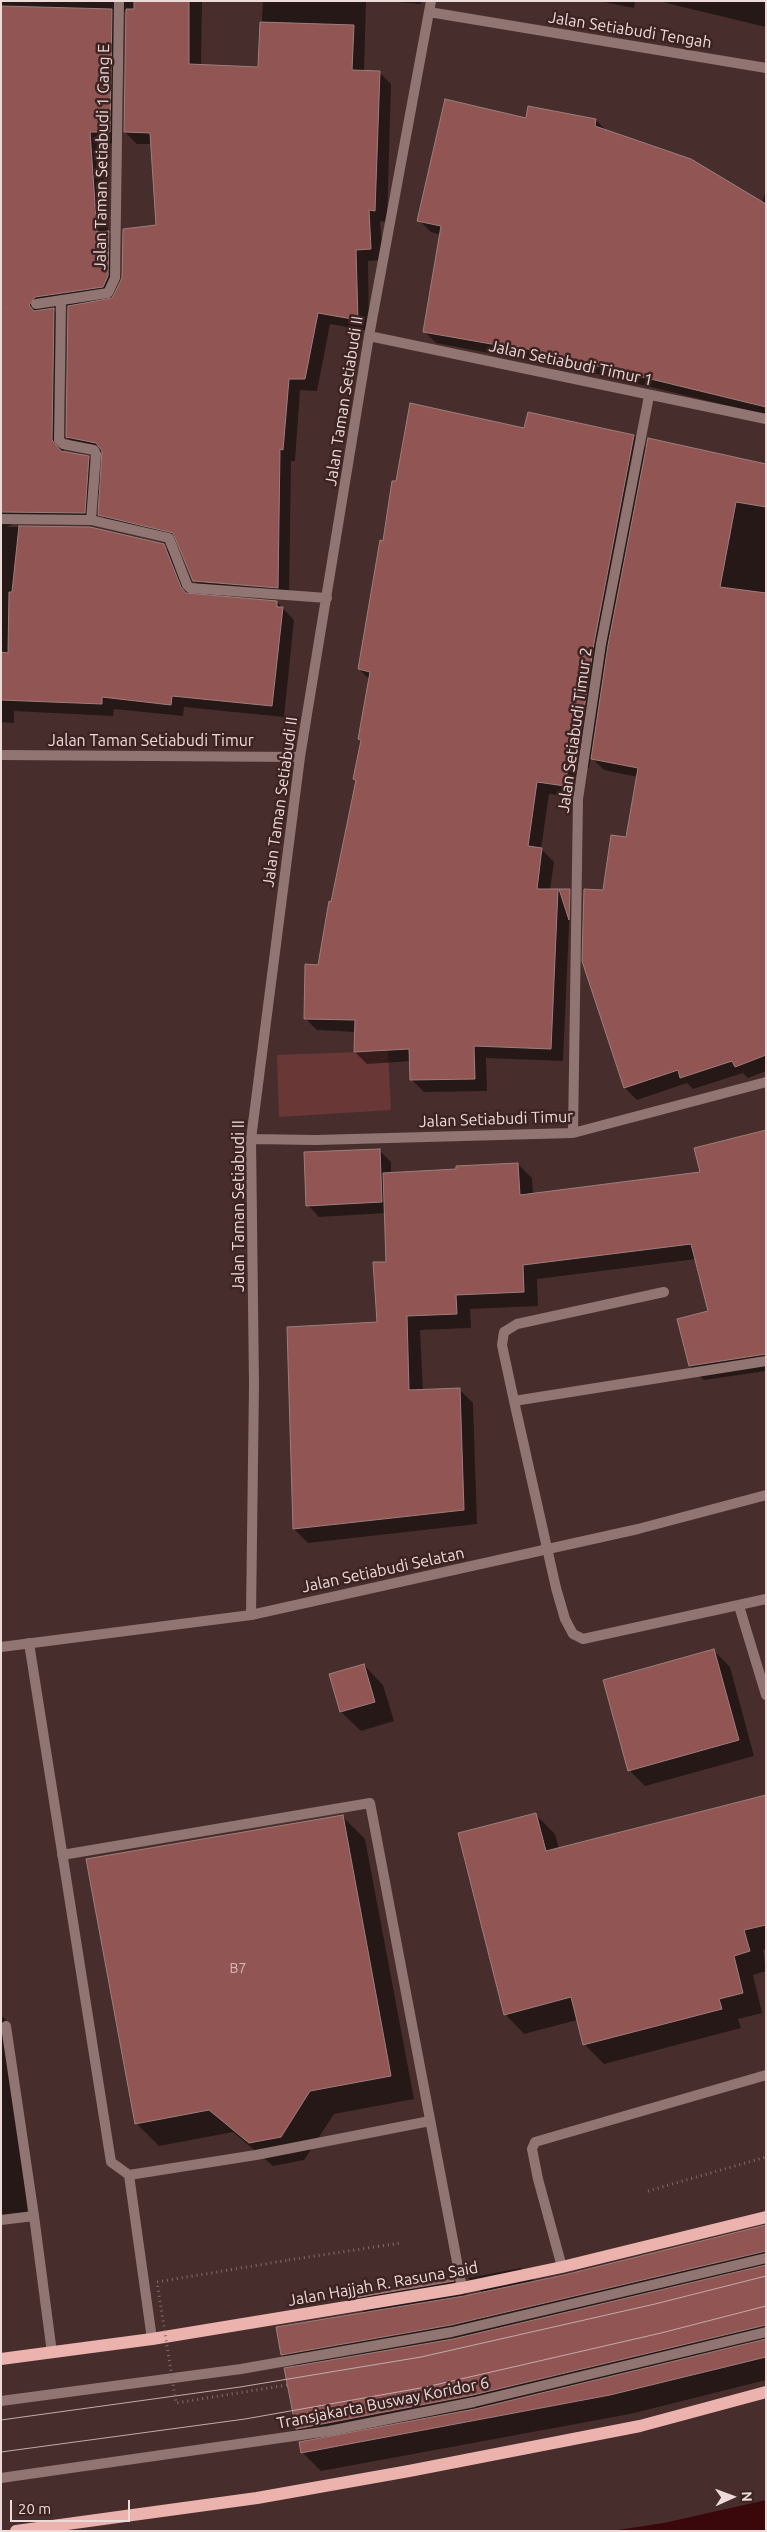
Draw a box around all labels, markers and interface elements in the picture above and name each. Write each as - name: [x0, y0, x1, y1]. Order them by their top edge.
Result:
- street label: Jalan Setiabudi Tengah: [547, 8, 713, 52]
- street label: Jalan Taman Setiabudi 1 Gang E: [90, 44, 114, 270]
- street label: Jalan Taman Setiabudi II: [321, 315, 367, 487]
- street label: Jalan Setiabudi Timur 1: [487, 336, 655, 390]
- street label: Jalan Setiabudi Timur 2: [554, 646, 596, 814]
- street label: Jalan Taman Setiabudi II: [259, 716, 301, 888]
- street label: Jalan Taman Setiabudi Timur: [48, 731, 254, 751]
- street label: Jalan Setiabudi Timur: [418, 1107, 574, 1131]
- street label: Jalan Taman Setiabudi II: [229, 1120, 249, 1292]
- street label: Jalan Setiabudi Selatan: [300, 1543, 466, 1597]
- house number: B7: [230, 1960, 246, 1976]
- street label: Jalan Hajjah R. Rasuna Said: [286, 2258, 480, 2310]
- street label: Transjakarta Busway Koridor 6: [275, 2373, 491, 2433]
- north arrow: [707, 2472, 757, 2522]
- scale bar: [12, 2490, 132, 2522]
- text: N: [739, 2491, 755, 2502]
- text: 20 m: [18, 2500, 51, 2517]

